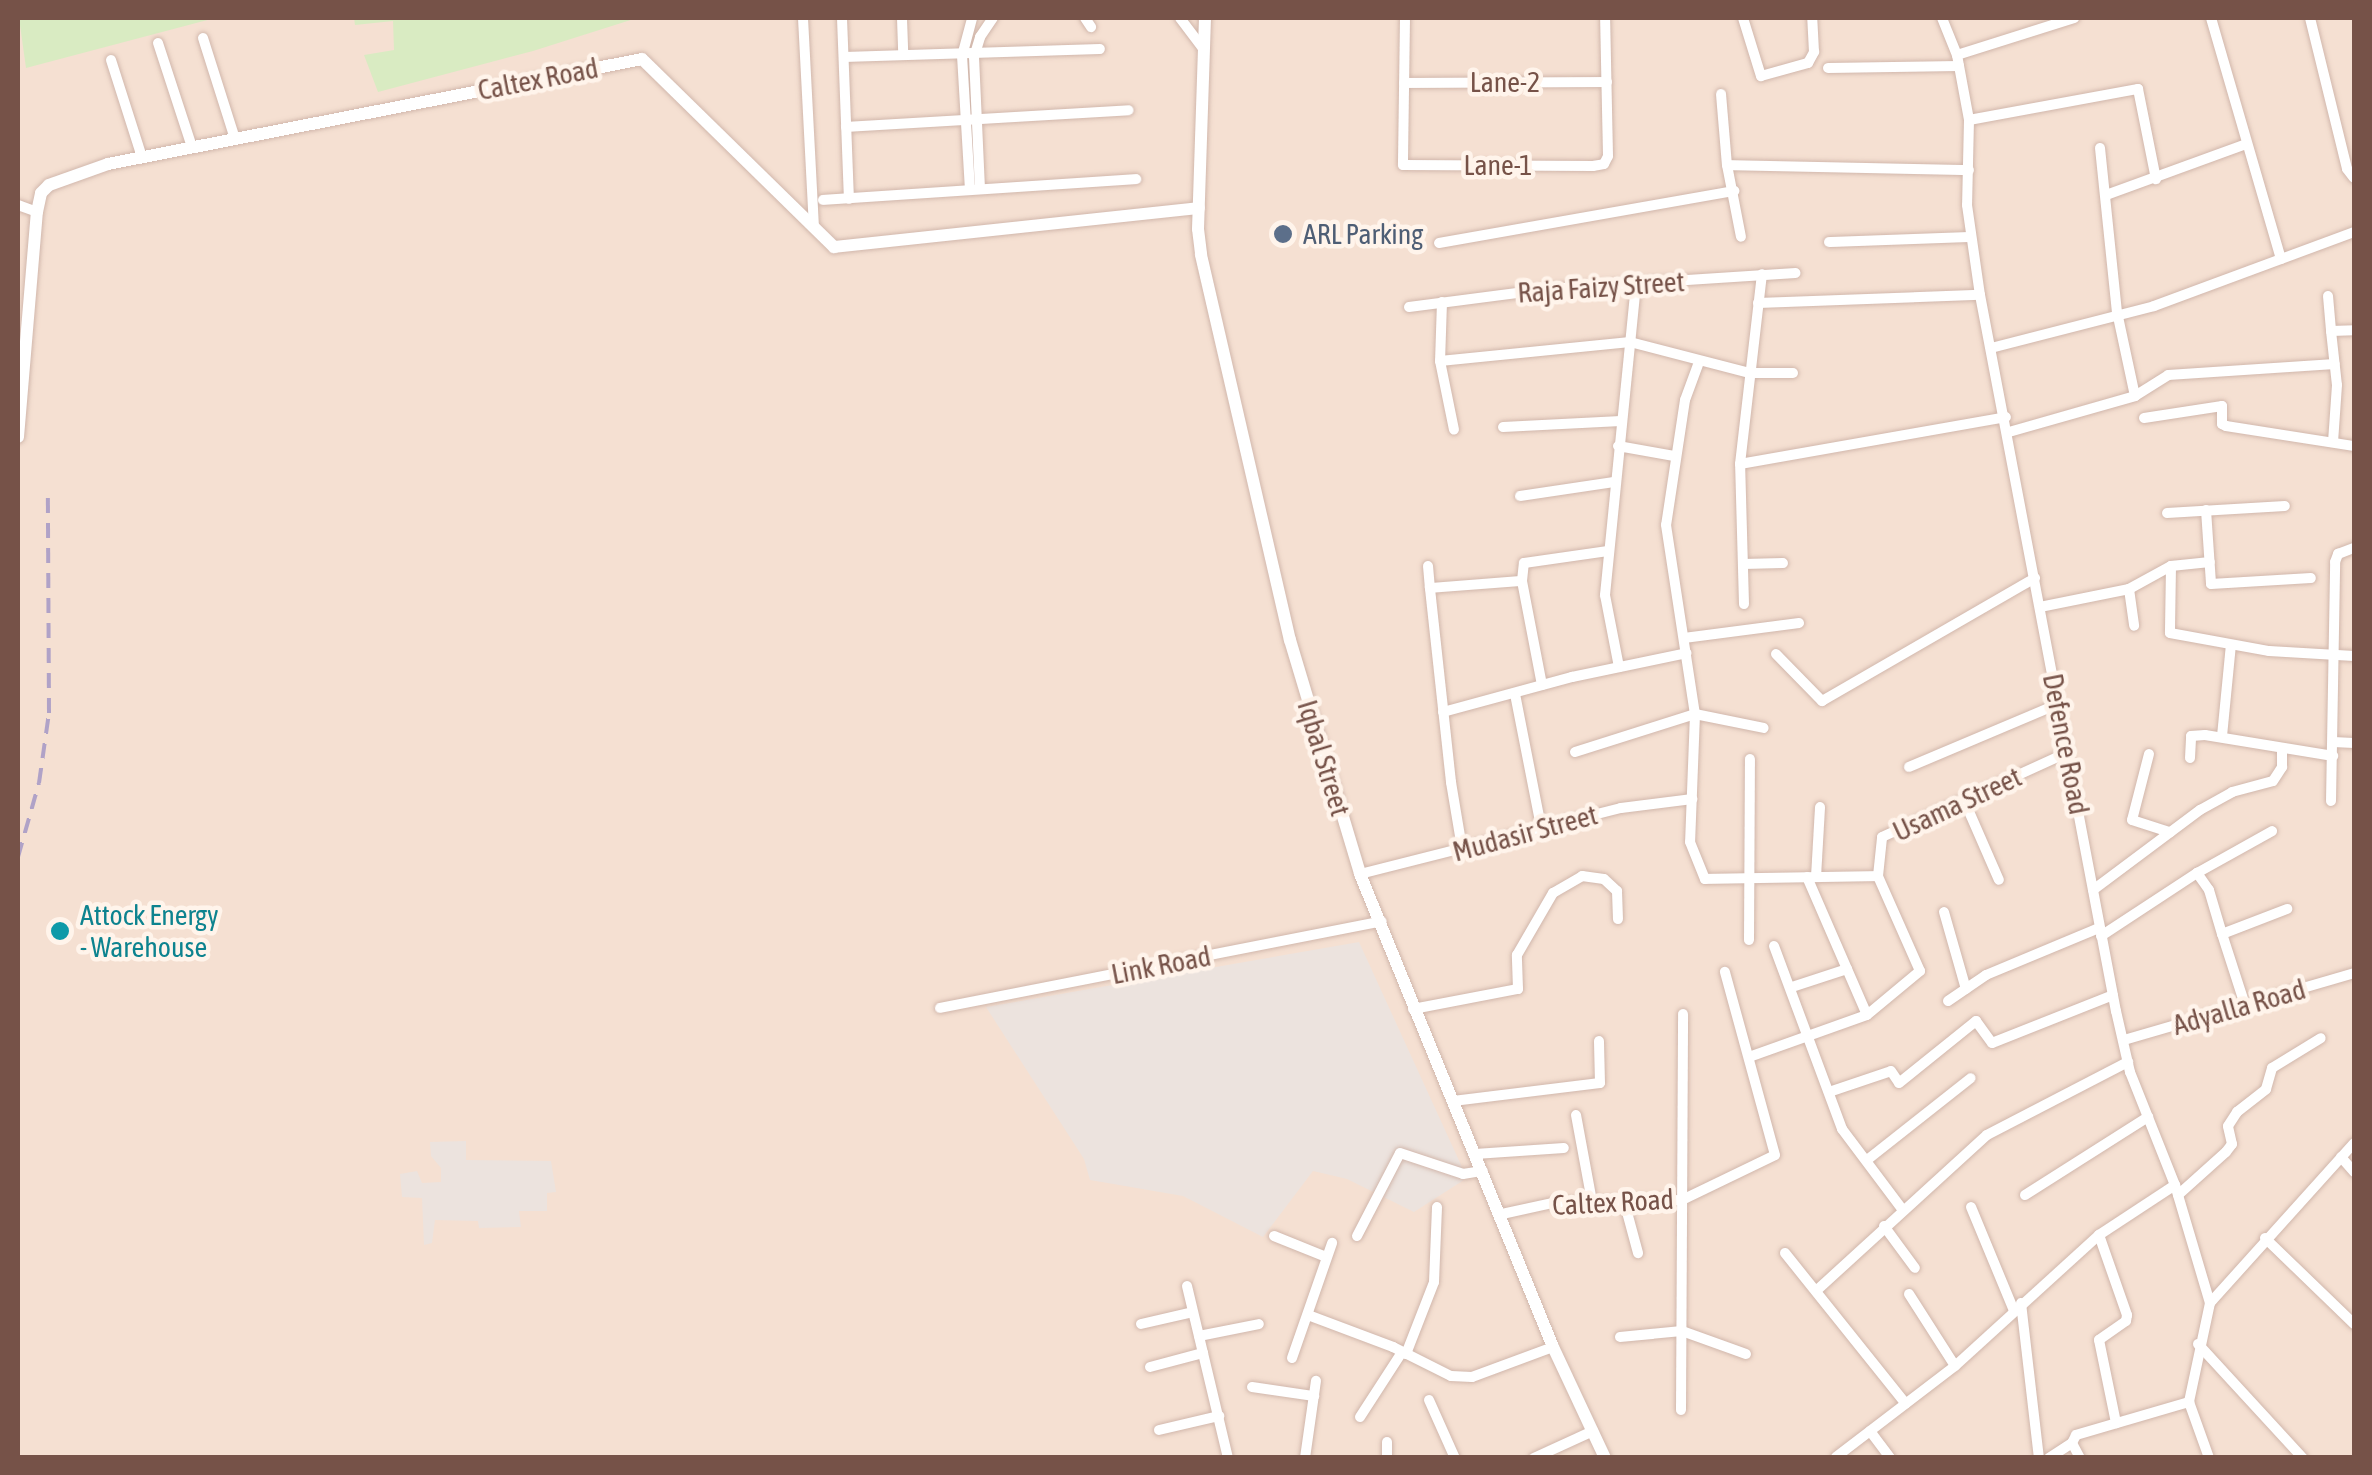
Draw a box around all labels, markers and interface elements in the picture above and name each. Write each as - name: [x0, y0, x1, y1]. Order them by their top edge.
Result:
- street label: Caltex Road: [475, 51, 601, 107]
- street label: Lane-2: [1470, 65, 1540, 99]
- street label: Lane-1: [1464, 148, 1532, 182]
- place label: ARL Parking: [1303, 217, 1423, 251]
- marker: ARL Parking: [1272, 223, 1294, 245]
- street label: Raja Faizy Street: [1516, 264, 1686, 310]
- street label: Defence Road: [2036, 671, 2096, 817]
- street label: Iqbal Street: [1290, 696, 1358, 820]
- street label: Usama Street: [1887, 760, 2027, 848]
- street label: Mudasir Street: [1449, 798, 1601, 868]
- place label: Attock Energy - Warehouse: [80, 898, 218, 964]
- marker: Attock Energy - Warehouse: [49, 920, 71, 942]
- street label: Link Road: [1108, 939, 1214, 991]
- street label: Adyalla Road: [2169, 972, 2309, 1042]
- street label: Caltex Road: [1551, 1182, 1675, 1222]

